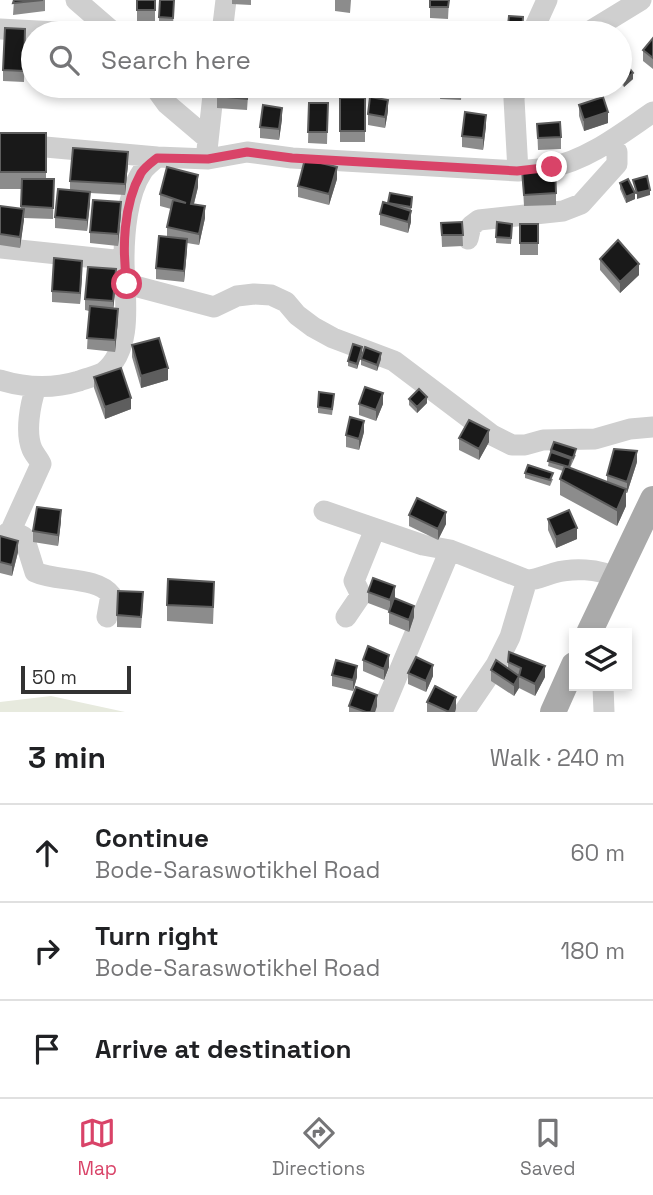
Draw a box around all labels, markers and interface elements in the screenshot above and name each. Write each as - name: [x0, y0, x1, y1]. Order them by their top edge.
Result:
- search box: [21, 21, 632, 98]
- icon: search: [45, 41, 83, 79]
- text: Search here: [101, 43, 251, 77]
- route end: [536, 151, 567, 182]
- route start: [111, 268, 142, 299]
- map controls: [569, 628, 632, 691]
- button: layers: [569, 628, 632, 691]
- scale bar: [21, 663, 131, 695]
- text: 50 m: [32, 665, 77, 690]
- text: 3 min: [28, 738, 106, 777]
- text: Walk · 240 m: [490, 743, 625, 773]
- text: Continue: [95, 821, 209, 855]
- icon: ahead: [28, 834, 66, 872]
- text: 60 m: [570, 838, 625, 868]
- text: Bode-Saraswotikhel Road: [95, 855, 380, 885]
- text: Turn right: [95, 919, 219, 953]
- icon: right: [28, 932, 66, 970]
- text: 180 m: [561, 936, 625, 966]
- text: Bode-Saraswotikhel Road: [95, 953, 380, 983]
- icon: arrive: [28, 1030, 66, 1068]
- text: Arrive at destination: [95, 1032, 352, 1066]
- tab: Map: [77, 1114, 117, 1181]
- tab: Directions: [272, 1114, 365, 1181]
- tab: Saved: [520, 1114, 576, 1181]

